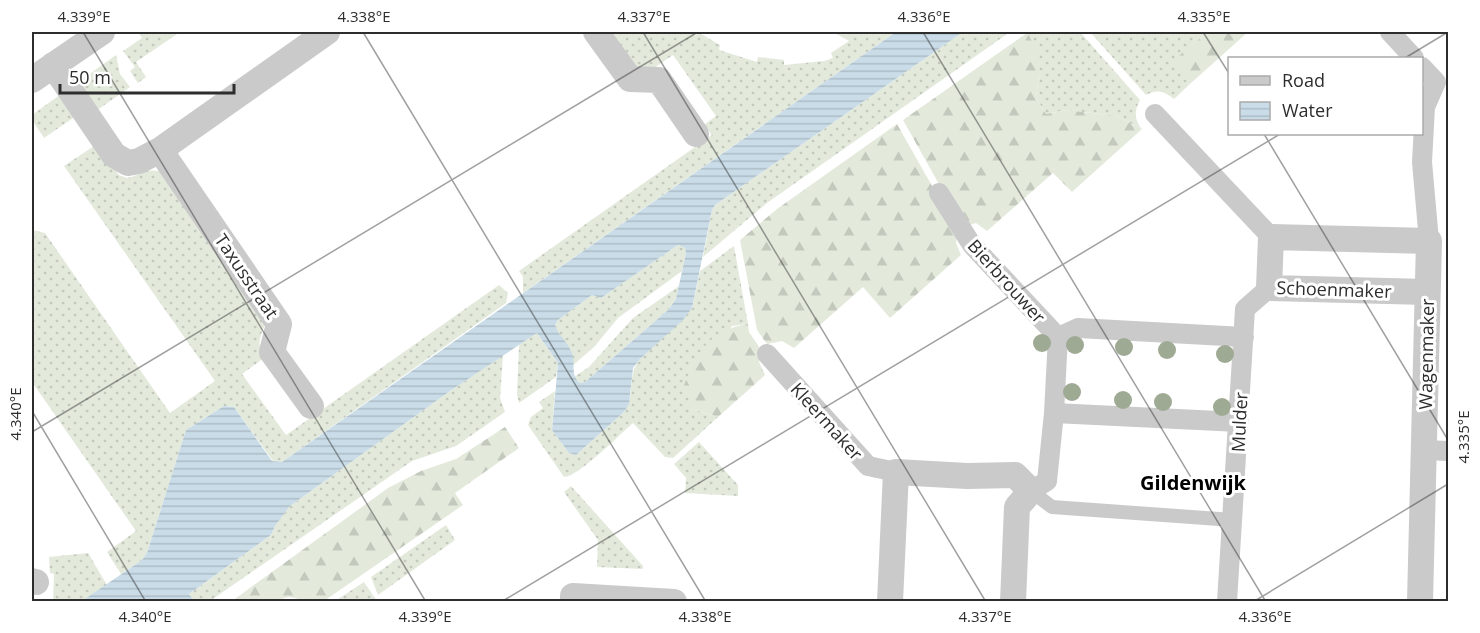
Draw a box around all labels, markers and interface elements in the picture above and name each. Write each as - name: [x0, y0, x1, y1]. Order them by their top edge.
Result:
- text: 4.339°E: [57, 6, 111, 26]
- text: 4.338°E: [337, 6, 391, 26]
- text: 4.337°E: [617, 6, 671, 26]
- text: 4.336°E: [897, 6, 951, 26]
- text: 4.335°E: [1177, 6, 1231, 26]
- scale bar: [60, 57, 234, 95]
- legend: [1228, 57, 1423, 135]
- text: 50 m: [69, 65, 111, 89]
- text: Road: [1282, 68, 1325, 92]
- text: Water: [1282, 98, 1333, 122]
- street label: Taxusstraat: [210, 229, 284, 323]
- street label: Bierbrouwer: [963, 234, 1052, 329]
- street label: Schoenmaker: [1276, 275, 1393, 303]
- street label: Wagenmaker: [1413, 298, 1439, 410]
- street label: Kleermaker: [786, 377, 869, 465]
- text: 4.340°E: [5, 387, 25, 441]
- street label: Mulder: [1225, 391, 1253, 453]
- text: 4.335°E: [1453, 410, 1473, 464]
- district label: Gildenwijk: [1140, 469, 1247, 496]
- text: 4.340°E: [118, 606, 172, 626]
- text: 4.339°E: [398, 606, 452, 626]
- text: 4.338°E: [678, 606, 732, 626]
- text: 4.337°E: [958, 606, 1012, 626]
- text: 4.336°E: [1238, 606, 1292, 626]

